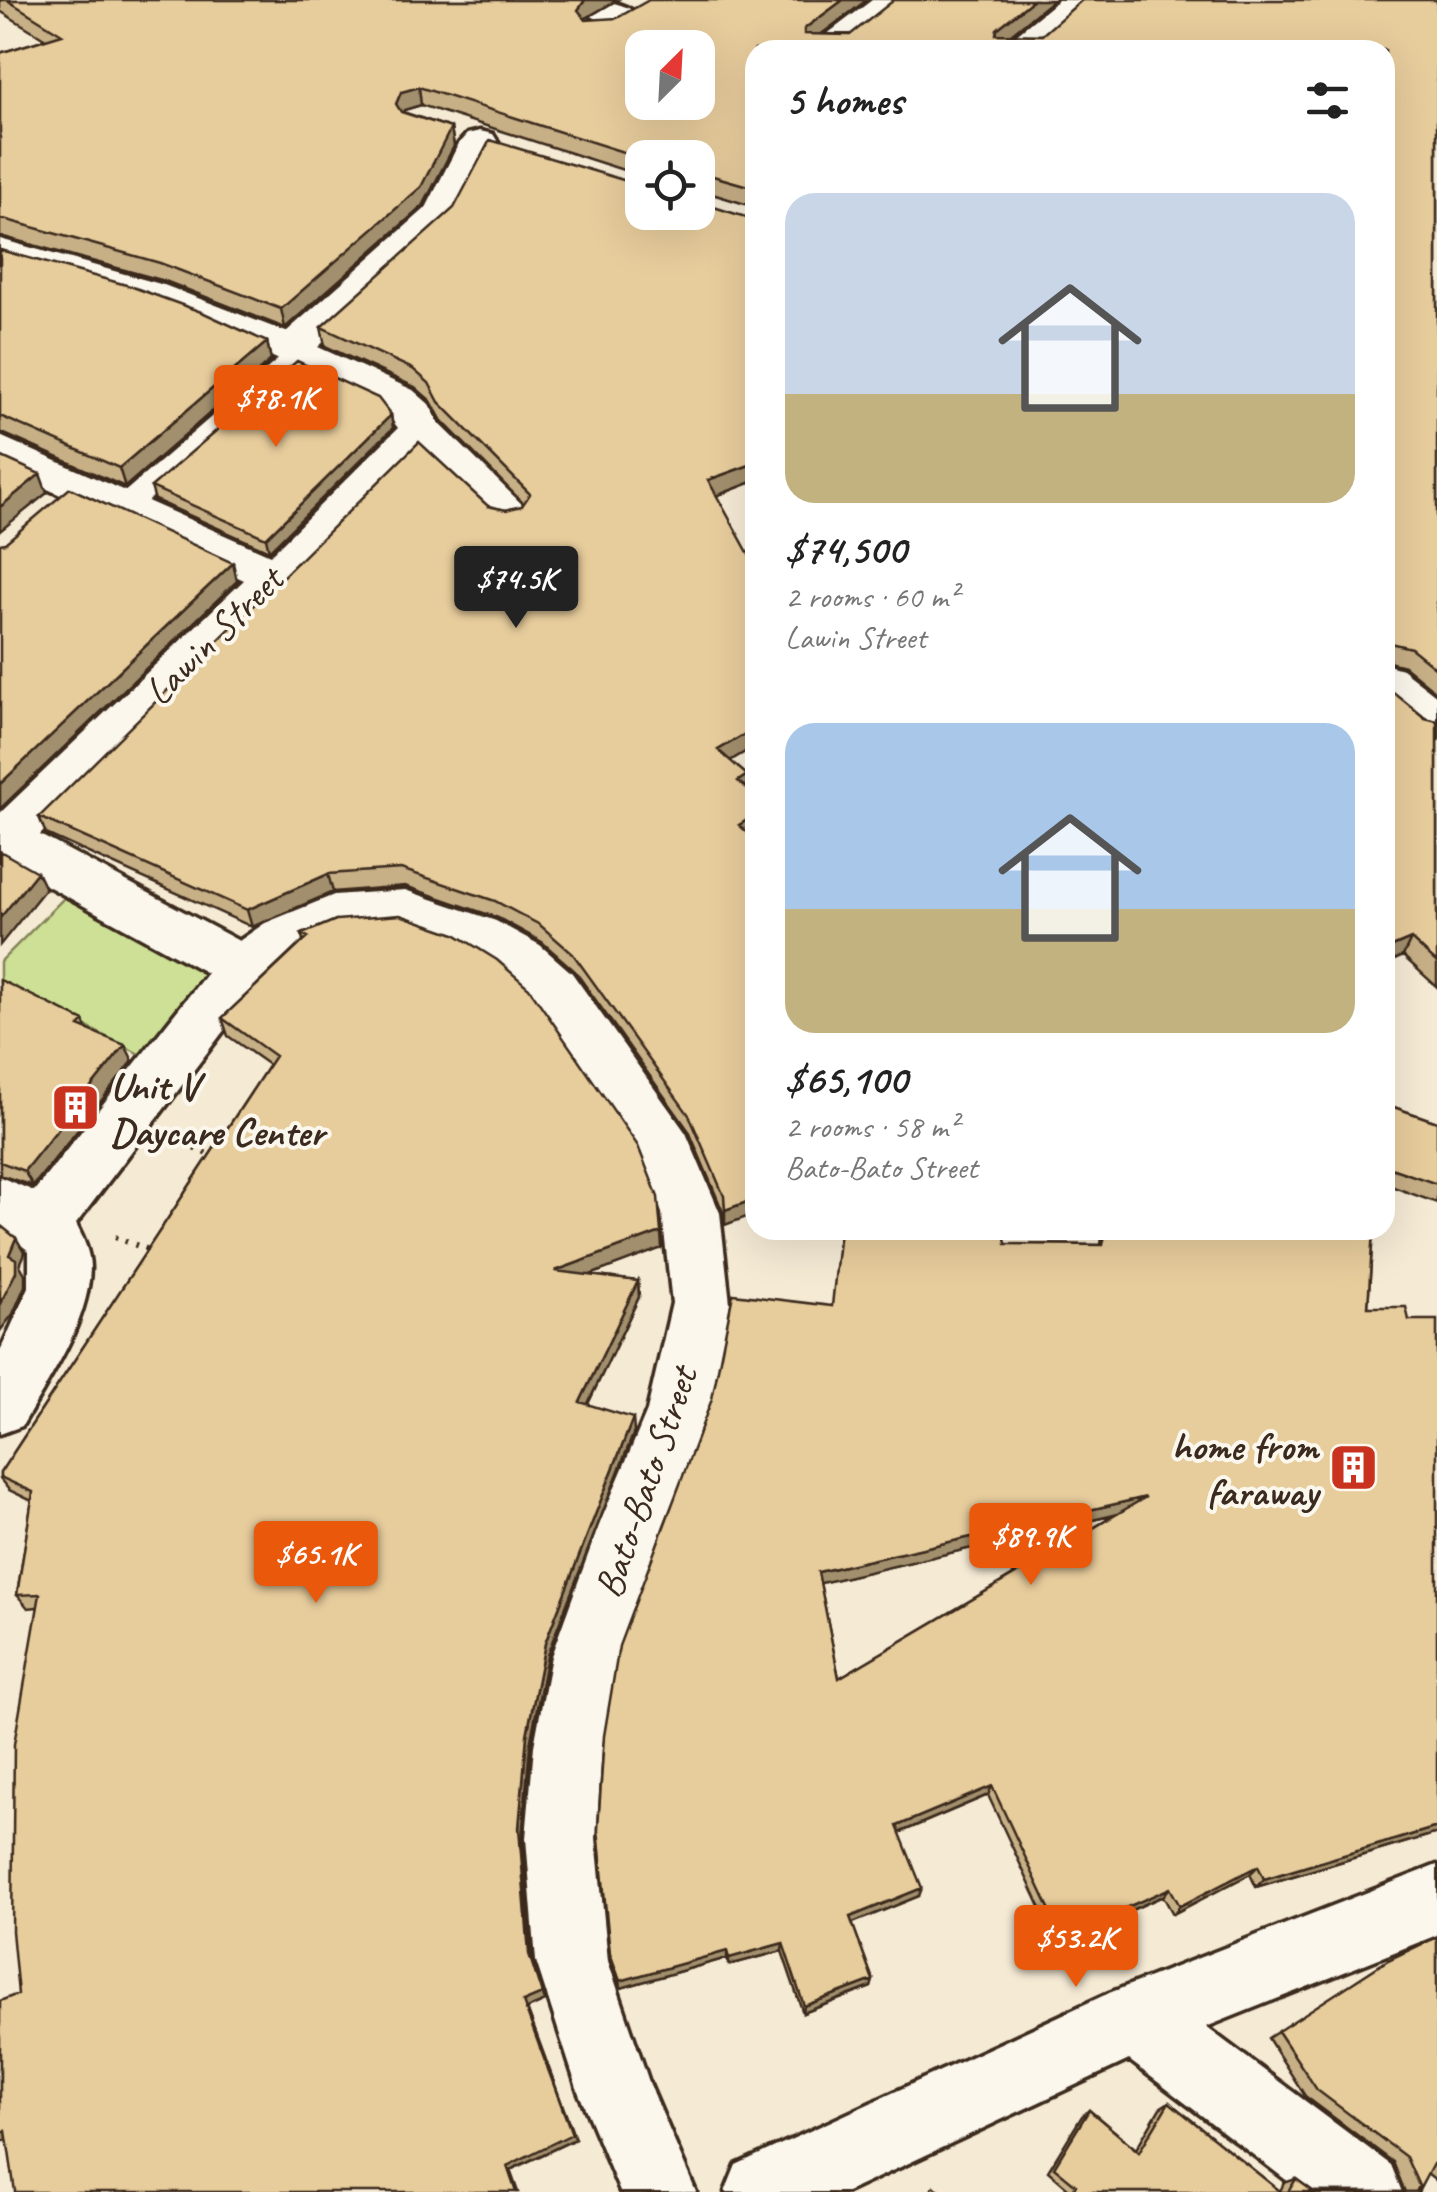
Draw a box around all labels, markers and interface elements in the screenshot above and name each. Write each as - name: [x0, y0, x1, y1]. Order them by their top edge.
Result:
- north arrow: [625, 30, 715, 120]
- map controls: [625, 30, 715, 230]
- icon: filters: [1300, 73, 1355, 128]
- text: 5 homes: [785, 74, 903, 127]
- button: locate: [625, 140, 715, 230]
- icon: home: [980, 258, 1160, 438]
- pin: $78.1K: [195, 365, 357, 450]
- text: $78.1K: [236, 377, 316, 418]
- text: $74,500: [785, 523, 906, 576]
- pin: $74.5K: [435, 546, 597, 631]
- street label: Lawin Street: [134, 553, 296, 716]
- text: $74.5K: [476, 558, 556, 599]
- text: 2 rooms · 60 m²: [785, 576, 958, 617]
- text: Lawin Street: [785, 617, 926, 658]
- icon: home: [980, 788, 1160, 968]
- text: $65,100: [785, 1053, 907, 1106]
- place label: Unit V Daycare Center: [110, 1061, 329, 1157]
- building icon: Unit V Daycare Center: [49, 1082, 101, 1134]
- text: 2 rooms · 58 m²: [785, 1106, 958, 1147]
- text: Bato-Bato Street: [785, 1147, 977, 1188]
- street label: Bato-Bato Street: [583, 1357, 710, 1604]
- place label: home from faraway: [1172, 1421, 1321, 1517]
- building icon: home from faraway: [1327, 1442, 1379, 1494]
- pin: $89.9K: [950, 1503, 1112, 1588]
- text: $89.9K: [991, 1515, 1071, 1556]
- pin: $65.1K: [235, 1521, 397, 1606]
- text: $65.1K: [276, 1533, 356, 1574]
- pin: $53.2K: [995, 1905, 1157, 1990]
- text: $53.2K: [1036, 1917, 1116, 1958]

